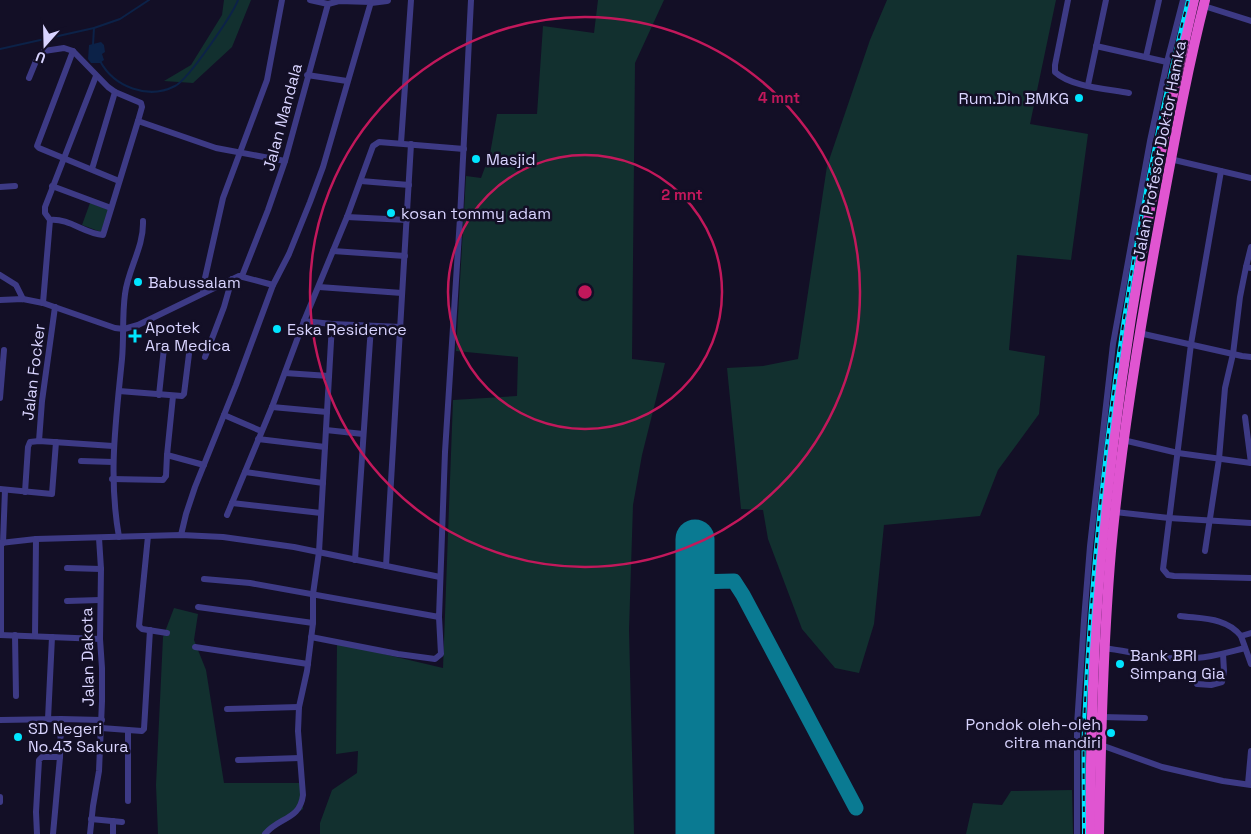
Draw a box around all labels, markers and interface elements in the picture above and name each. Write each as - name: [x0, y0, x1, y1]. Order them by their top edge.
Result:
- north arrow: [20, 20, 70, 70]
- street label: Jalan Profesor Doktor Hamka: [1128, 39, 1191, 261]
- text: U: [33, 47, 48, 67]
- street label: Jalan Mandala: [258, 61, 307, 173]
- text: 4 mnt: [758, 88, 800, 107]
- place label: Rum.Din BMKG: [959, 88, 1069, 109]
- marker: Rum.Din BMKG: [1073, 92, 1085, 104]
- place label: Masjid: [486, 149, 536, 170]
- marker: Masjid: [470, 153, 482, 165]
- text: 2 mnt: [661, 185, 703, 204]
- place label: kosan tommy adam: [401, 203, 551, 224]
- marker: kosan tommy adam: [385, 207, 397, 219]
- place label: Babussalam: [148, 272, 241, 293]
- marker: Babussalam: [132, 276, 144, 288]
- centre of rings: [576, 283, 594, 301]
- place label: Apotek Ara Medica: [145, 317, 230, 356]
- place label: Eska Residence: [287, 319, 407, 340]
- street label: Jalan Focker: [17, 323, 50, 421]
- marker: Eska Residence: [271, 323, 283, 335]
- marker: Apotek Ara Medica: [129, 330, 141, 342]
- street label: Jalan Dakota: [76, 607, 99, 707]
- place label: Bank BRI Simpang Gia: [1130, 645, 1225, 684]
- marker: Bank BRI Simpang Gia: [1114, 658, 1126, 670]
- place label: Pondok oleh-oleh citra mandiri: [966, 714, 1101, 753]
- place label: SD Negeri No.43 Sakura: [28, 718, 129, 757]
- marker: Pondok oleh-oleh citra mandiri: [1105, 727, 1117, 739]
- marker: SD Negeri No.43 Sakura: [12, 731, 24, 743]

